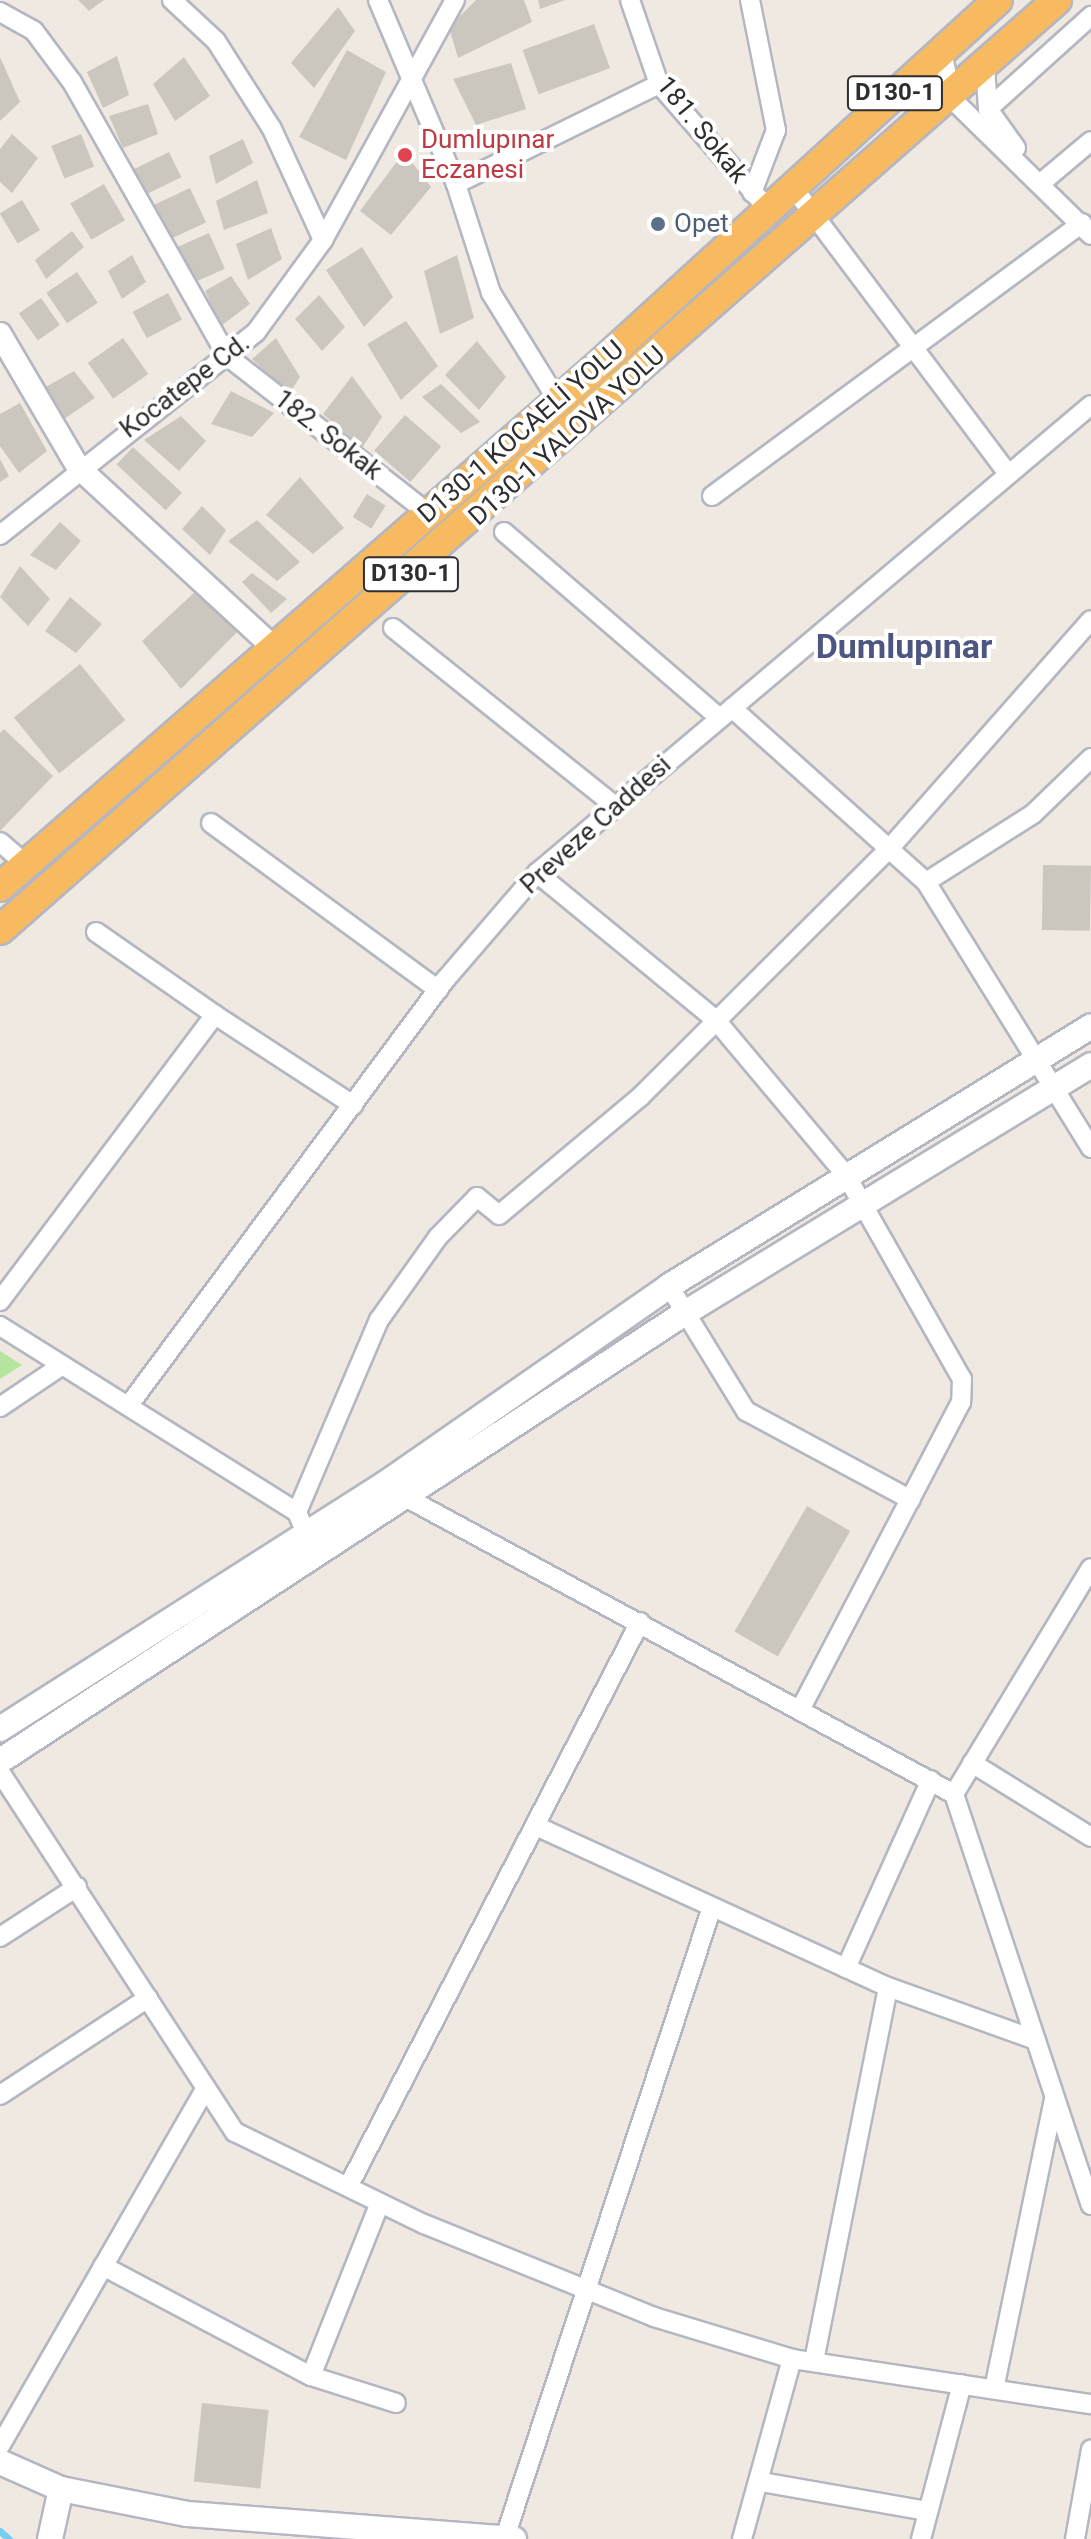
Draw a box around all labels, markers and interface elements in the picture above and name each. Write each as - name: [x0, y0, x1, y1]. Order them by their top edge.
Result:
- street label: 181. Sokak: [650, 70, 754, 190]
- road number: D130-1: [845, 73, 945, 113]
- place label: Dumlupınar Eczanesi: [421, 124, 554, 186]
- marker: Dumlupınar Eczanesi: [396, 146, 414, 164]
- place label: Opet: [674, 208, 729, 240]
- marker: Opet: [649, 215, 667, 233]
- street label: Kocatepe Cd.: [114, 327, 256, 445]
- street label: D130-1 KOCAELİ YOLU: [412, 334, 630, 530]
- street label: D130-1 YALOVA YOLU: [462, 340, 672, 532]
- street label: 182. Sokak: [268, 383, 388, 487]
- road number: D130-1: [361, 554, 461, 594]
- district label: Dumlupınar: [816, 627, 992, 667]
- street label: Preveze Caddesi: [514, 749, 678, 901]

